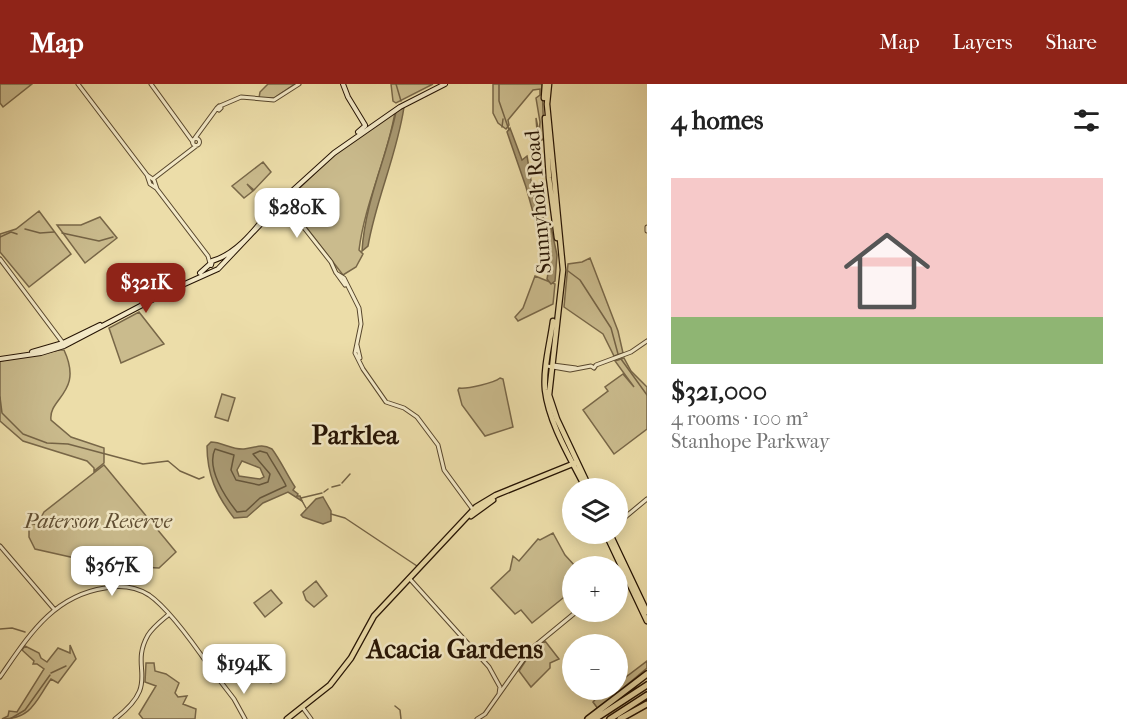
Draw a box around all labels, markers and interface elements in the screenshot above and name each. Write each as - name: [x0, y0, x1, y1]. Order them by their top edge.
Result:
- text: Map: [30, 26, 84, 59]
- text: Map: [879, 30, 920, 54]
- text: Layers: [953, 30, 1012, 54]
- text: Share: [1045, 30, 1097, 54]
- icon: filters: [1070, 104, 1103, 137]
- text: 4 homes: [671, 105, 763, 136]
- street label: Sunnyholt Road: [520, 129, 556, 275]
- pin: $280K: [255, 188, 339, 239]
- text: $280K: [269, 196, 325, 219]
- icon: home: [833, 217, 941, 325]
- pin: $321K: [104, 263, 188, 314]
- text: $321K: [120, 271, 172, 294]
- text: $321,000: [671, 376, 767, 407]
- text: 4 rooms · 100 m²: [671, 407, 808, 430]
- district label: Parklea: [312, 419, 400, 451]
- text: Stanhope Parkway: [671, 430, 830, 453]
- map controls: [562, 478, 628, 700]
- button: layers: [562, 478, 628, 544]
- park label: Paterson Reserve: [23, 509, 172, 533]
- pin: $367K: [70, 546, 154, 597]
- text: $367K: [85, 554, 139, 577]
- button: +: [562, 556, 628, 622]
- district label: Acacia Gardens: [365, 633, 543, 665]
- button: −: [562, 634, 628, 700]
- pin: $194K: [202, 644, 286, 695]
- text: $194K: [217, 652, 271, 675]

